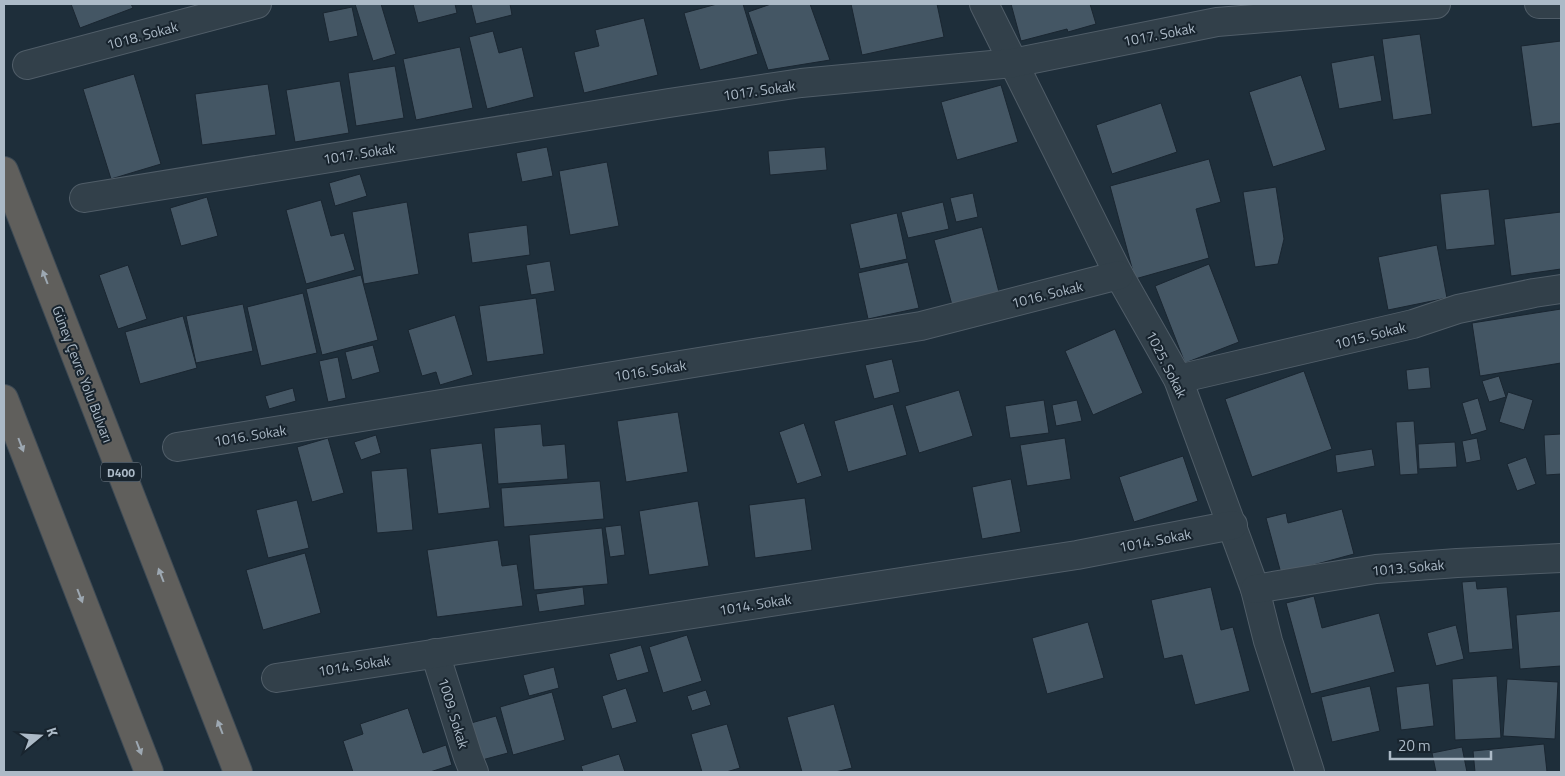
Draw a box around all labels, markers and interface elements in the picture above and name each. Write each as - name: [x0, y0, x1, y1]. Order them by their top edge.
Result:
- street label: 1018. Sokak: [104, 15, 180, 55]
- street label: 1017. Sokak: [1121, 17, 1197, 51]
- street label: 1017. Sokak: [721, 74, 797, 105]
- street label: 1017. Sokak: [321, 137, 397, 169]
- one-way arrow: [41, 269, 49, 284]
- street label: 1016. Sokak: [1009, 275, 1085, 313]
- street label: Güney Çevre Yolu Bulvarı: [47, 303, 119, 445]
- street label: 1015. Sokak: [1332, 316, 1408, 354]
- street label: 1025. Sokak: [1141, 327, 1193, 401]
- street label: 1016. Sokak: [612, 354, 688, 386]
- street label: 1016. Sokak: [212, 419, 288, 451]
- one-way arrow: [18, 438, 26, 452]
- road number: D400: [101, 462, 141, 482]
- street label: 1014. Sokak: [1117, 523, 1193, 557]
- street label: 1013. Sokak: [1371, 553, 1445, 581]
- one-way arrow: [157, 568, 164, 583]
- street label: 1014. Sokak: [717, 588, 793, 620]
- one-way arrow: [77, 589, 85, 603]
- street label: 1014. Sokak: [316, 649, 392, 681]
- street label: 1009. Sokak: [433, 675, 475, 751]
- north arrow: [15, 711, 65, 761]
- one-way arrow: [216, 719, 224, 734]
- text: K: [42, 725, 64, 740]
- scale bar: [1390, 728, 1491, 760]
- text: 20 m: [1398, 734, 1431, 757]
- one-way arrow: [136, 740, 144, 755]

